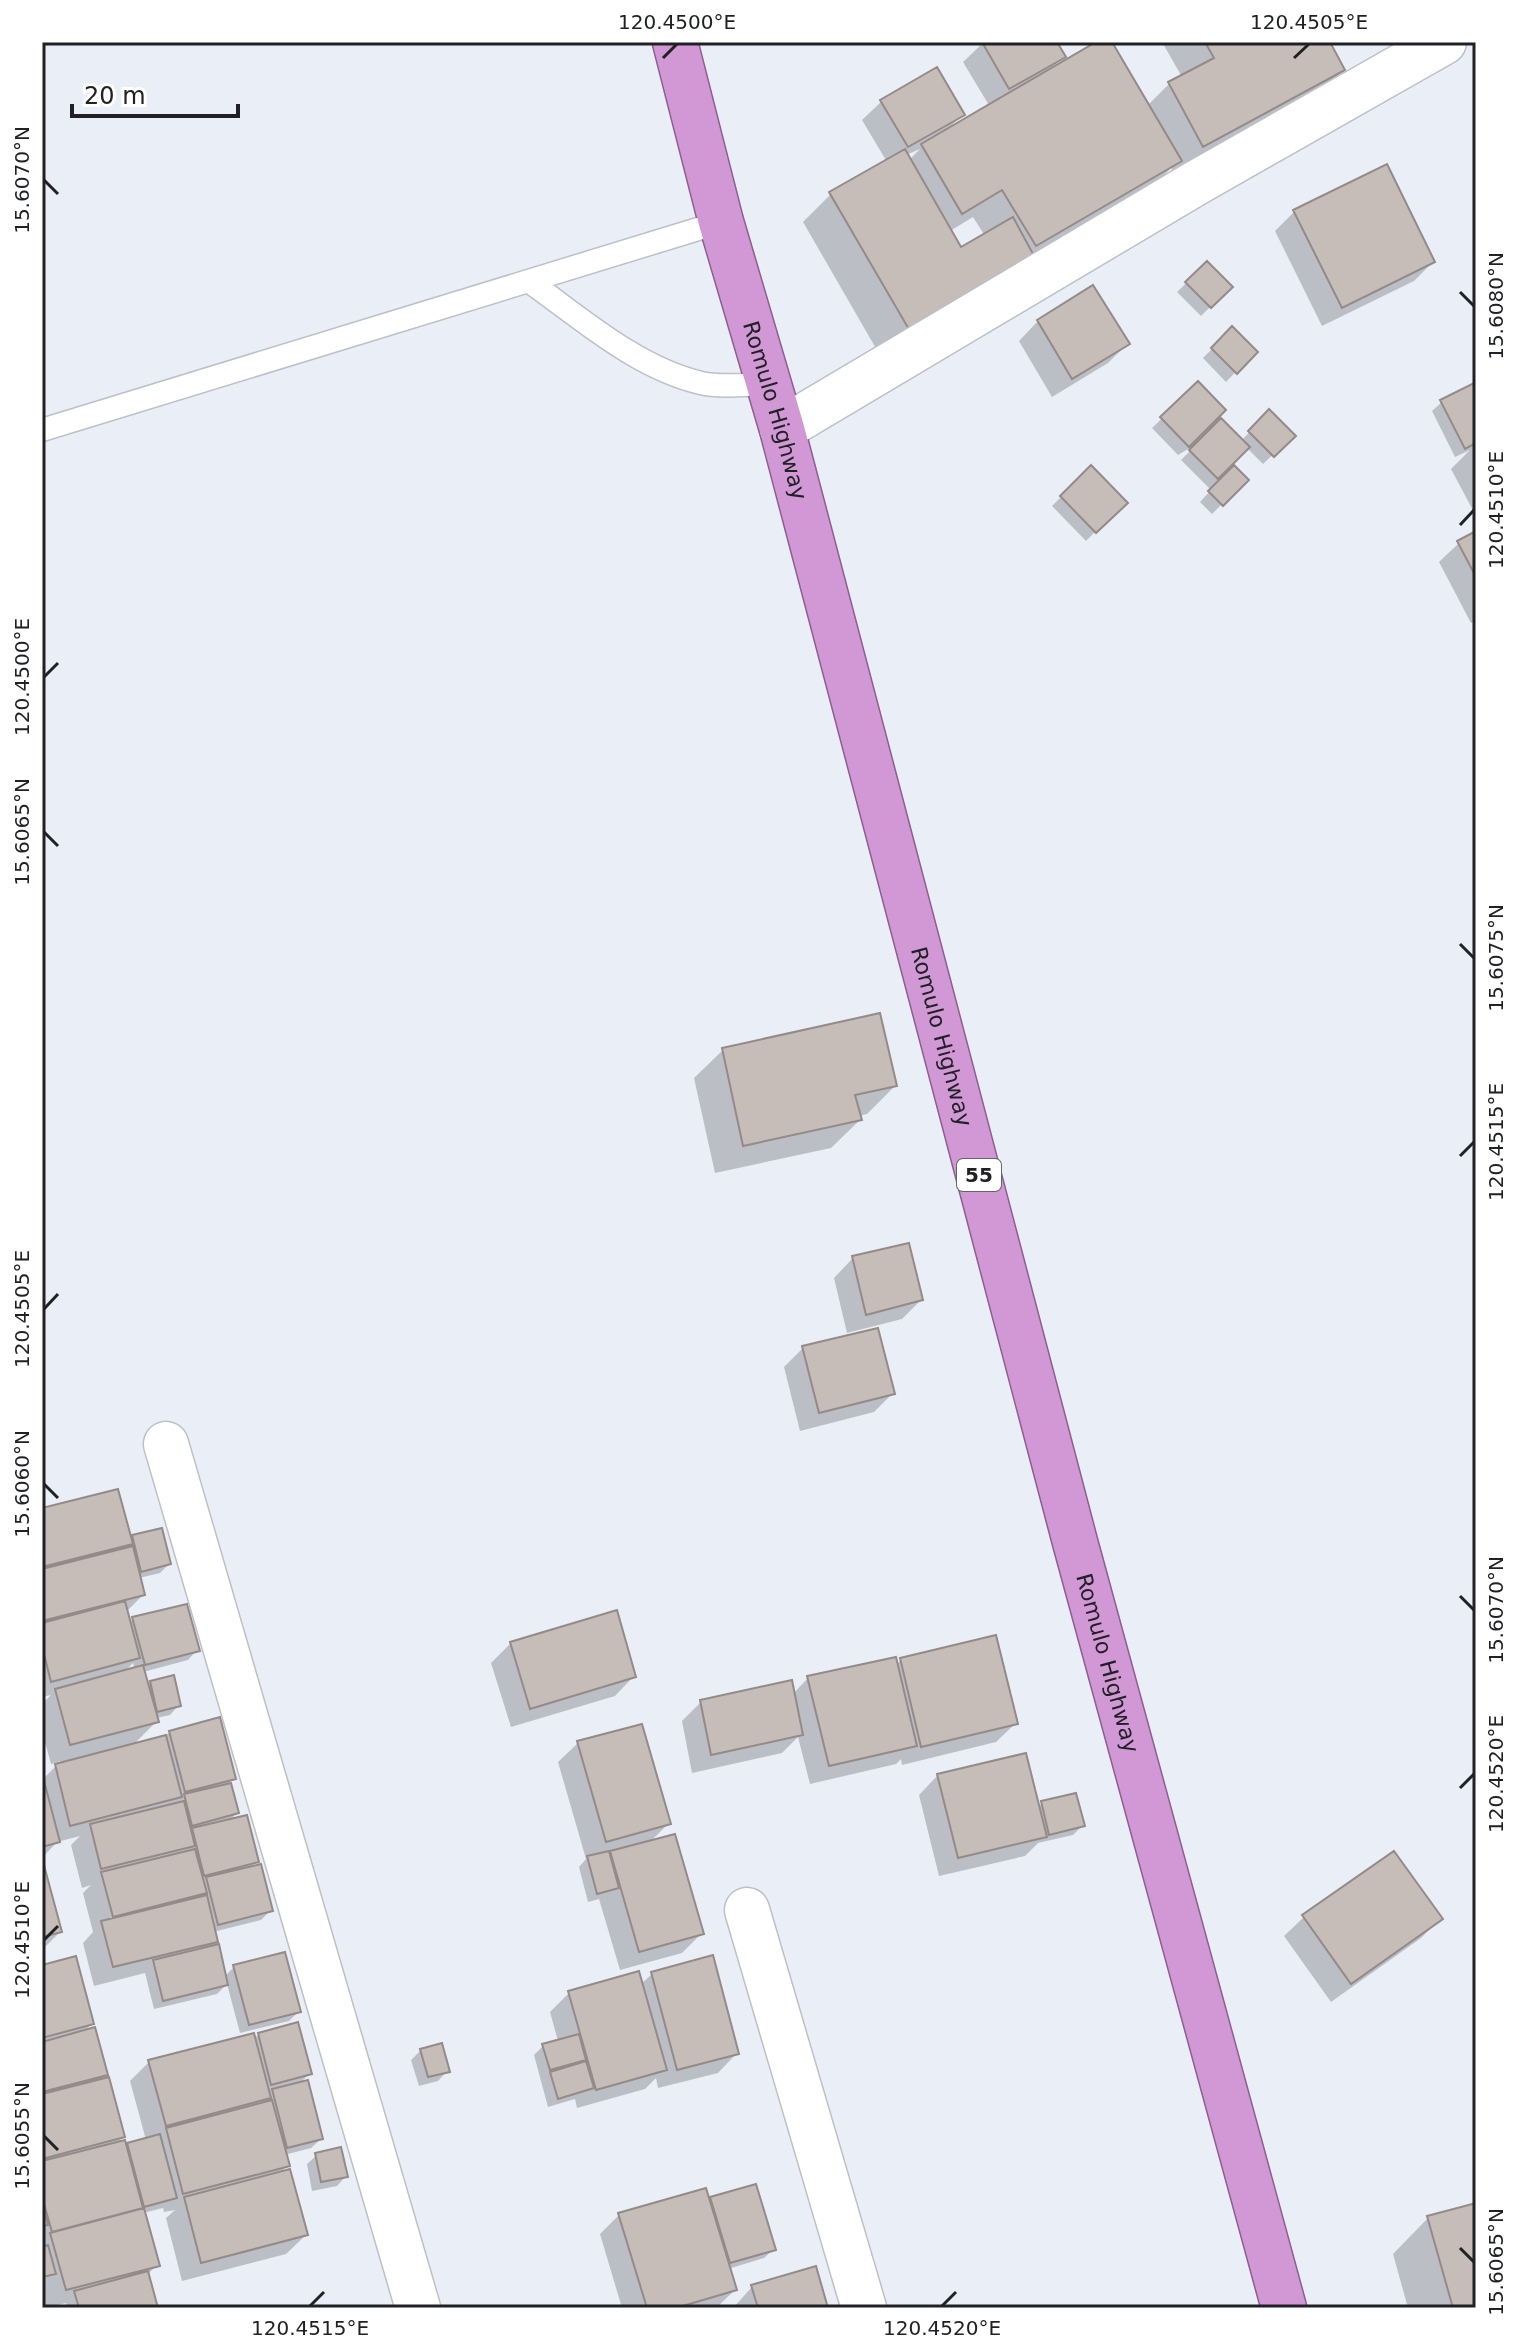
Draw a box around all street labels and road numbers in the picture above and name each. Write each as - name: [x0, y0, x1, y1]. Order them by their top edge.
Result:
- street label: Romulo Highway: [738, 318, 812, 503]
- street label: Romulo Highway: [906, 944, 977, 1129]
- road number: 55: [957, 1159, 1001, 1191]
- street label: Romulo Highway: [1071, 1571, 1144, 1756]

